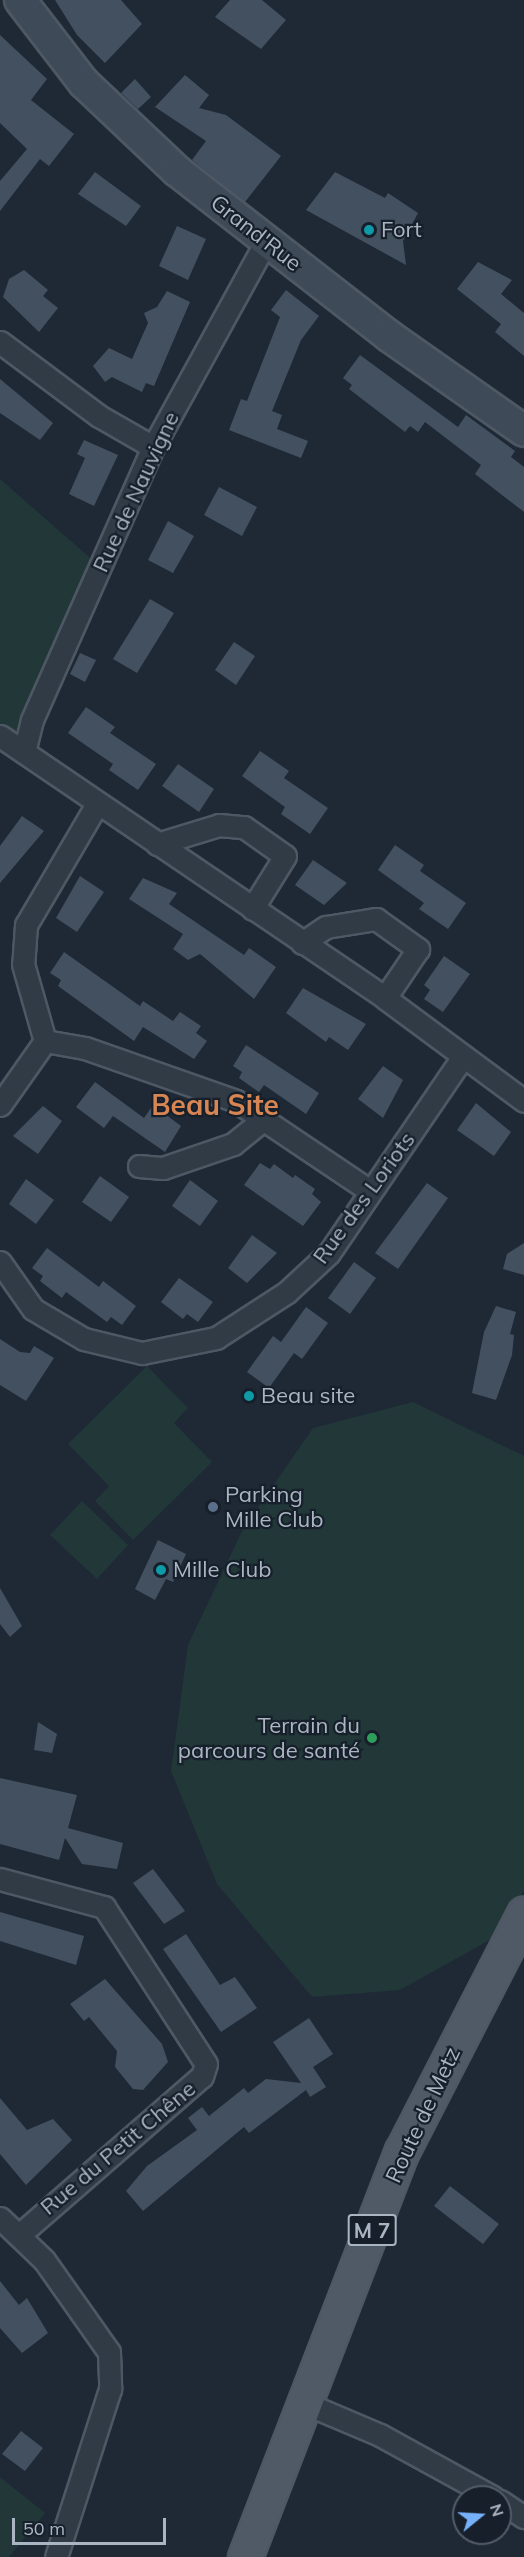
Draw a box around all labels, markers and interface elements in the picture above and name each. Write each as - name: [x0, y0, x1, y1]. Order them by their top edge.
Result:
- street label: Grand'Rue: [205, 189, 307, 277]
- place label: Fort: [381, 217, 422, 243]
- marker: Fort: [362, 223, 376, 237]
- street label: Rue de Nauvigne: [87, 408, 185, 576]
- district label: Beau Site: [151, 1088, 279, 1122]
- street label: Rue des Loriots: [307, 1127, 421, 1269]
- place label: Beau site: [261, 1383, 355, 1409]
- marker: Beau site: [242, 1389, 256, 1403]
- place label: Parking Mille Club: [225, 1481, 323, 1532]
- marker: Parking Mille Club: [206, 1500, 220, 1514]
- place label: Mille Club: [173, 1557, 271, 1583]
- marker: Mille Club: [154, 1563, 168, 1577]
- place label: Terrain du parcours de santé: [178, 1712, 360, 1764]
- marker: Terrain du parcours de santé: [365, 1731, 379, 1745]
- street label: Route de Metz: [380, 2043, 466, 2187]
- street label: Rue du Petit Chêne: [35, 2075, 201, 2221]
- road number: M 7: [346, 2212, 398, 2248]
- north arrow: [452, 2485, 512, 2545]
- text: N: [486, 2501, 509, 2519]
- scale bar: [15, 2506, 170, 2544]
- text: 50 m: [23, 2517, 65, 2540]

